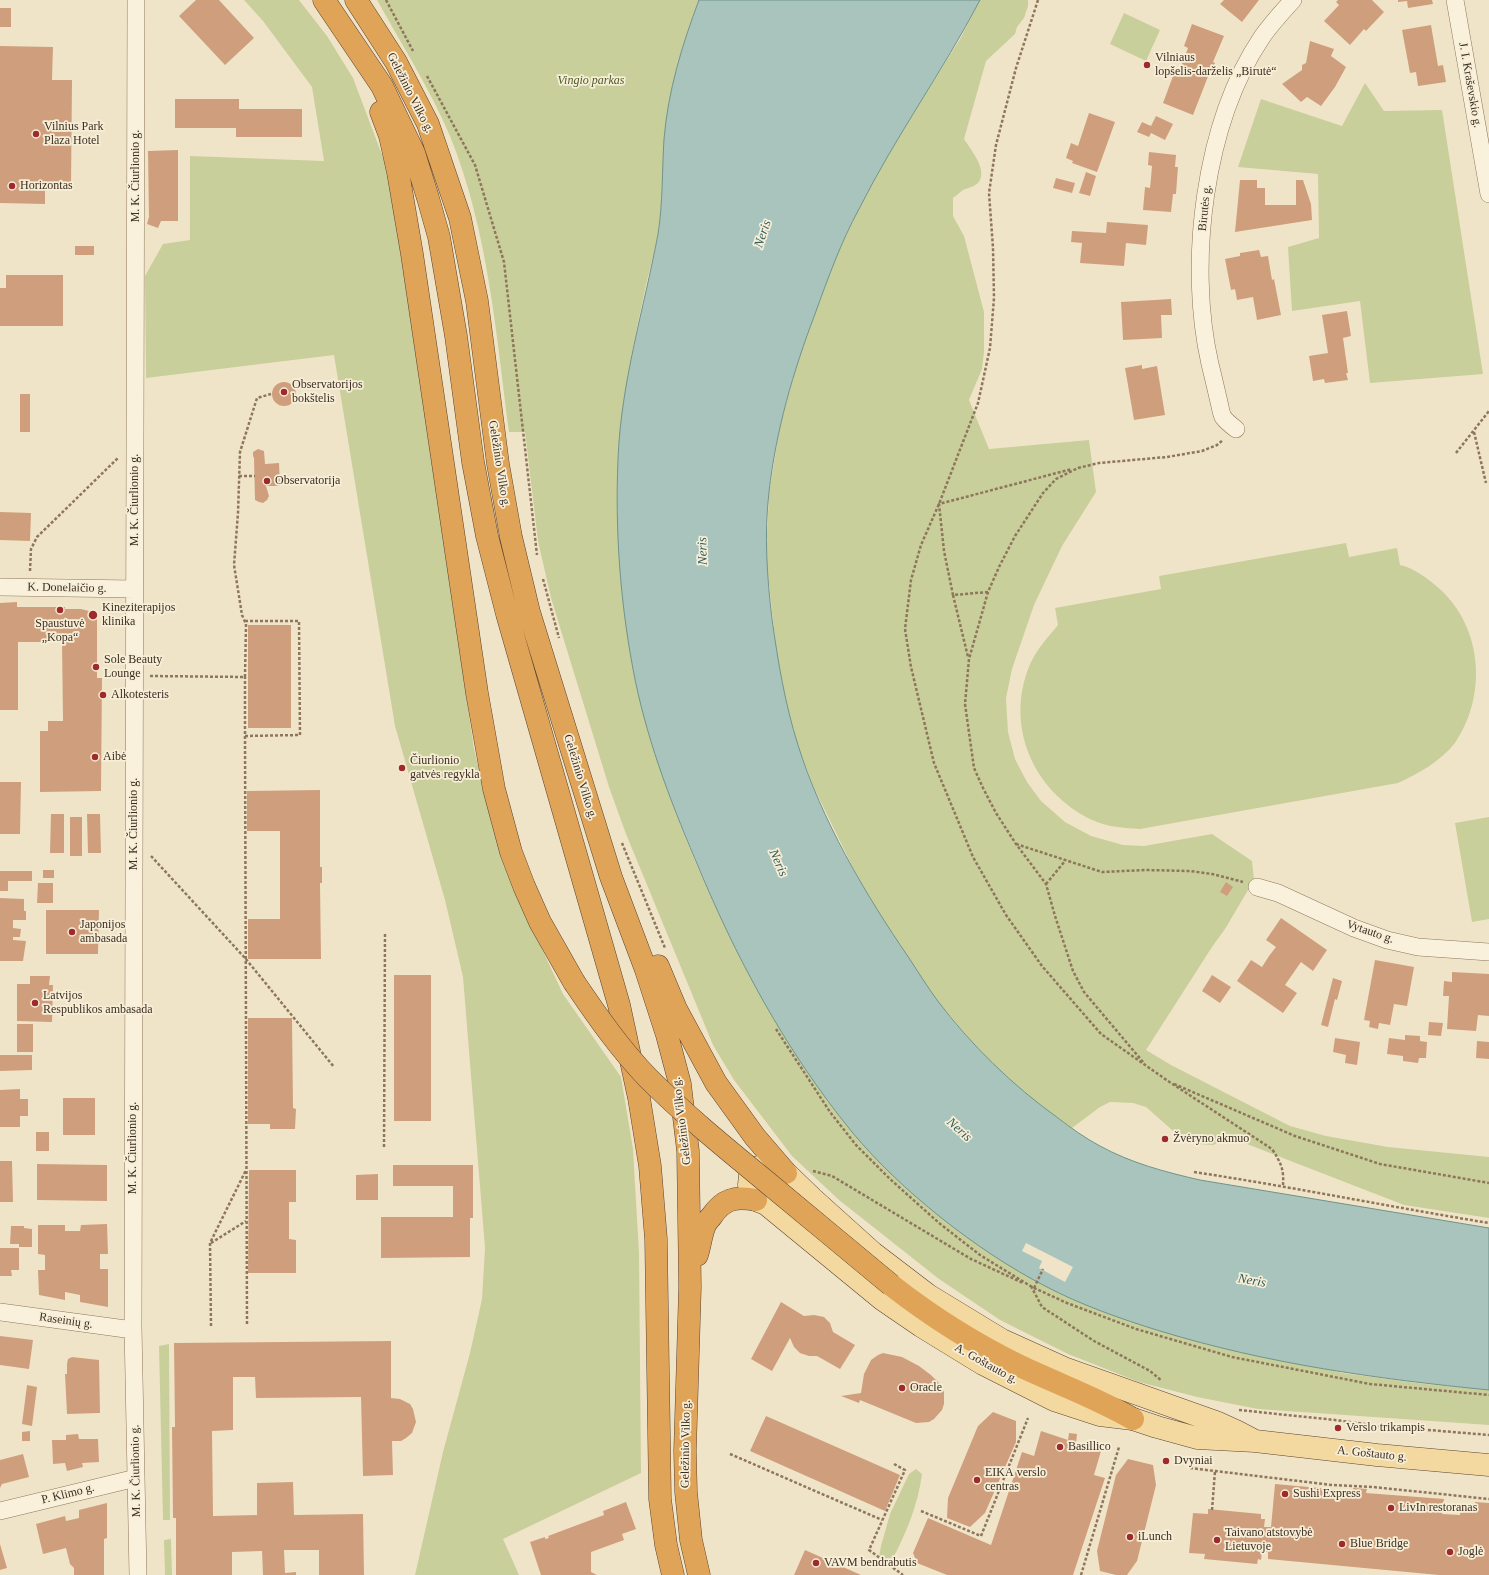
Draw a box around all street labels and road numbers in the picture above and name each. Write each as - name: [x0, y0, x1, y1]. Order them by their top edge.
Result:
- street label: J. I. Kraševskio g.: [1455, 41, 1485, 129]
- street label: Geležinio Vilko g.: [384, 50, 436, 136]
- street label: M. K. Čiurlionio g.: [129, 130, 143, 222]
- street label: Birutės g.: [1195, 184, 1215, 232]
- street label: Geležinio Vilko g.: [485, 419, 513, 509]
- street label: M. K. Čiurlionio g.: [128, 454, 142, 546]
- street label: K. Donelaičio g.: [27, 580, 107, 596]
- street label: Geležinio Vilko g.: [560, 733, 600, 821]
- street label: M. K. Čiurlionio g.: [127, 778, 141, 870]
- street label: Vytauto g.: [1344, 917, 1396, 947]
- street label: Geležinio Vilko g.: [669, 1076, 695, 1166]
- street label: M. K. Čiurlionio g.: [126, 1102, 140, 1194]
- street label: Raseinių g.: [38, 1310, 94, 1332]
- street label: A. Goštauto g.: [952, 1341, 1020, 1387]
- street label: Geležinio Vilko g.: [678, 1400, 694, 1488]
- street label: M. K. Čiurlionio g.: [128, 1425, 144, 1517]
- street label: A. Goštauto g.: [1336, 1443, 1408, 1465]
- street label: P. Klimo g.: [40, 1480, 96, 1508]

